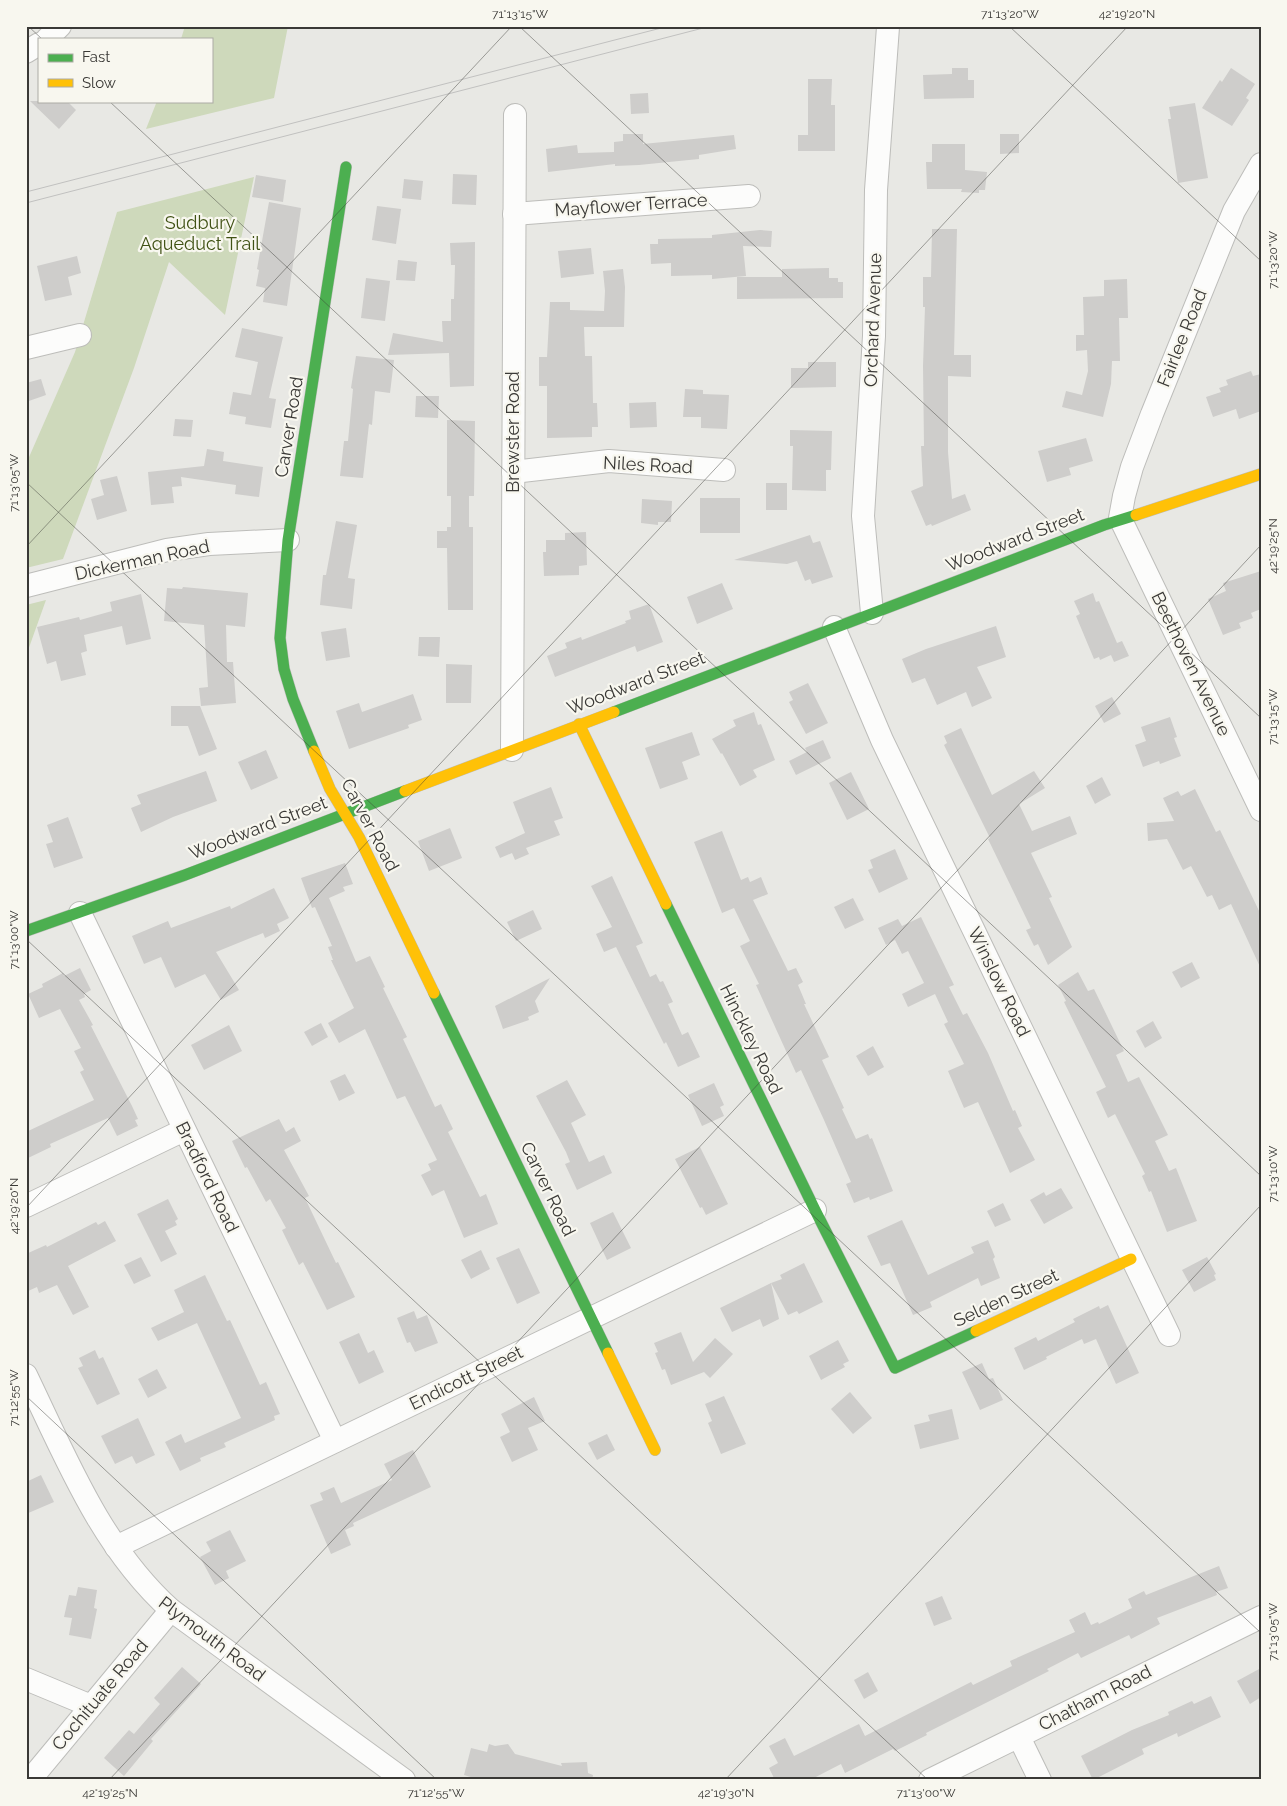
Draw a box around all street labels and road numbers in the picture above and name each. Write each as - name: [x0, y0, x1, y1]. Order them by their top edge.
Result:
- street label: Mayflower Terrace: [554, 189, 708, 220]
- street label: Orchard Avenue: [860, 252, 885, 387]
- street label: Fairlee Road: [1152, 286, 1211, 390]
- street label: Brewster Road: [502, 371, 523, 493]
- street label: Carver Road: [270, 375, 307, 479]
- street label: Niles Road: [603, 452, 693, 477]
- street label: Woodward Street: [943, 504, 1087, 576]
- street label: Dickerman Road: [73, 535, 211, 584]
- street label: Beethoven Avenue: [1147, 588, 1236, 740]
- street label: Woodward Street: [564, 647, 708, 719]
- street label: Carver Road: [337, 775, 404, 875]
- street label: Woodward Street: [186, 792, 330, 864]
- street label: Winslow Road: [964, 924, 1035, 1040]
- street label: Hinckley Road: [716, 981, 787, 1097]
- street label: Bradford Road: [172, 1118, 243, 1236]
- street label: Carver Road: [517, 1138, 580, 1239]
- street label: Selden Street: [950, 1264, 1061, 1331]
- street label: Endicott Street: [406, 1341, 526, 1414]
- street label: Plymouth Road: [155, 1592, 270, 1685]
- street label: Cochituate Road: [47, 1635, 152, 1754]
- street label: Chatham Road: [1035, 1660, 1154, 1735]

